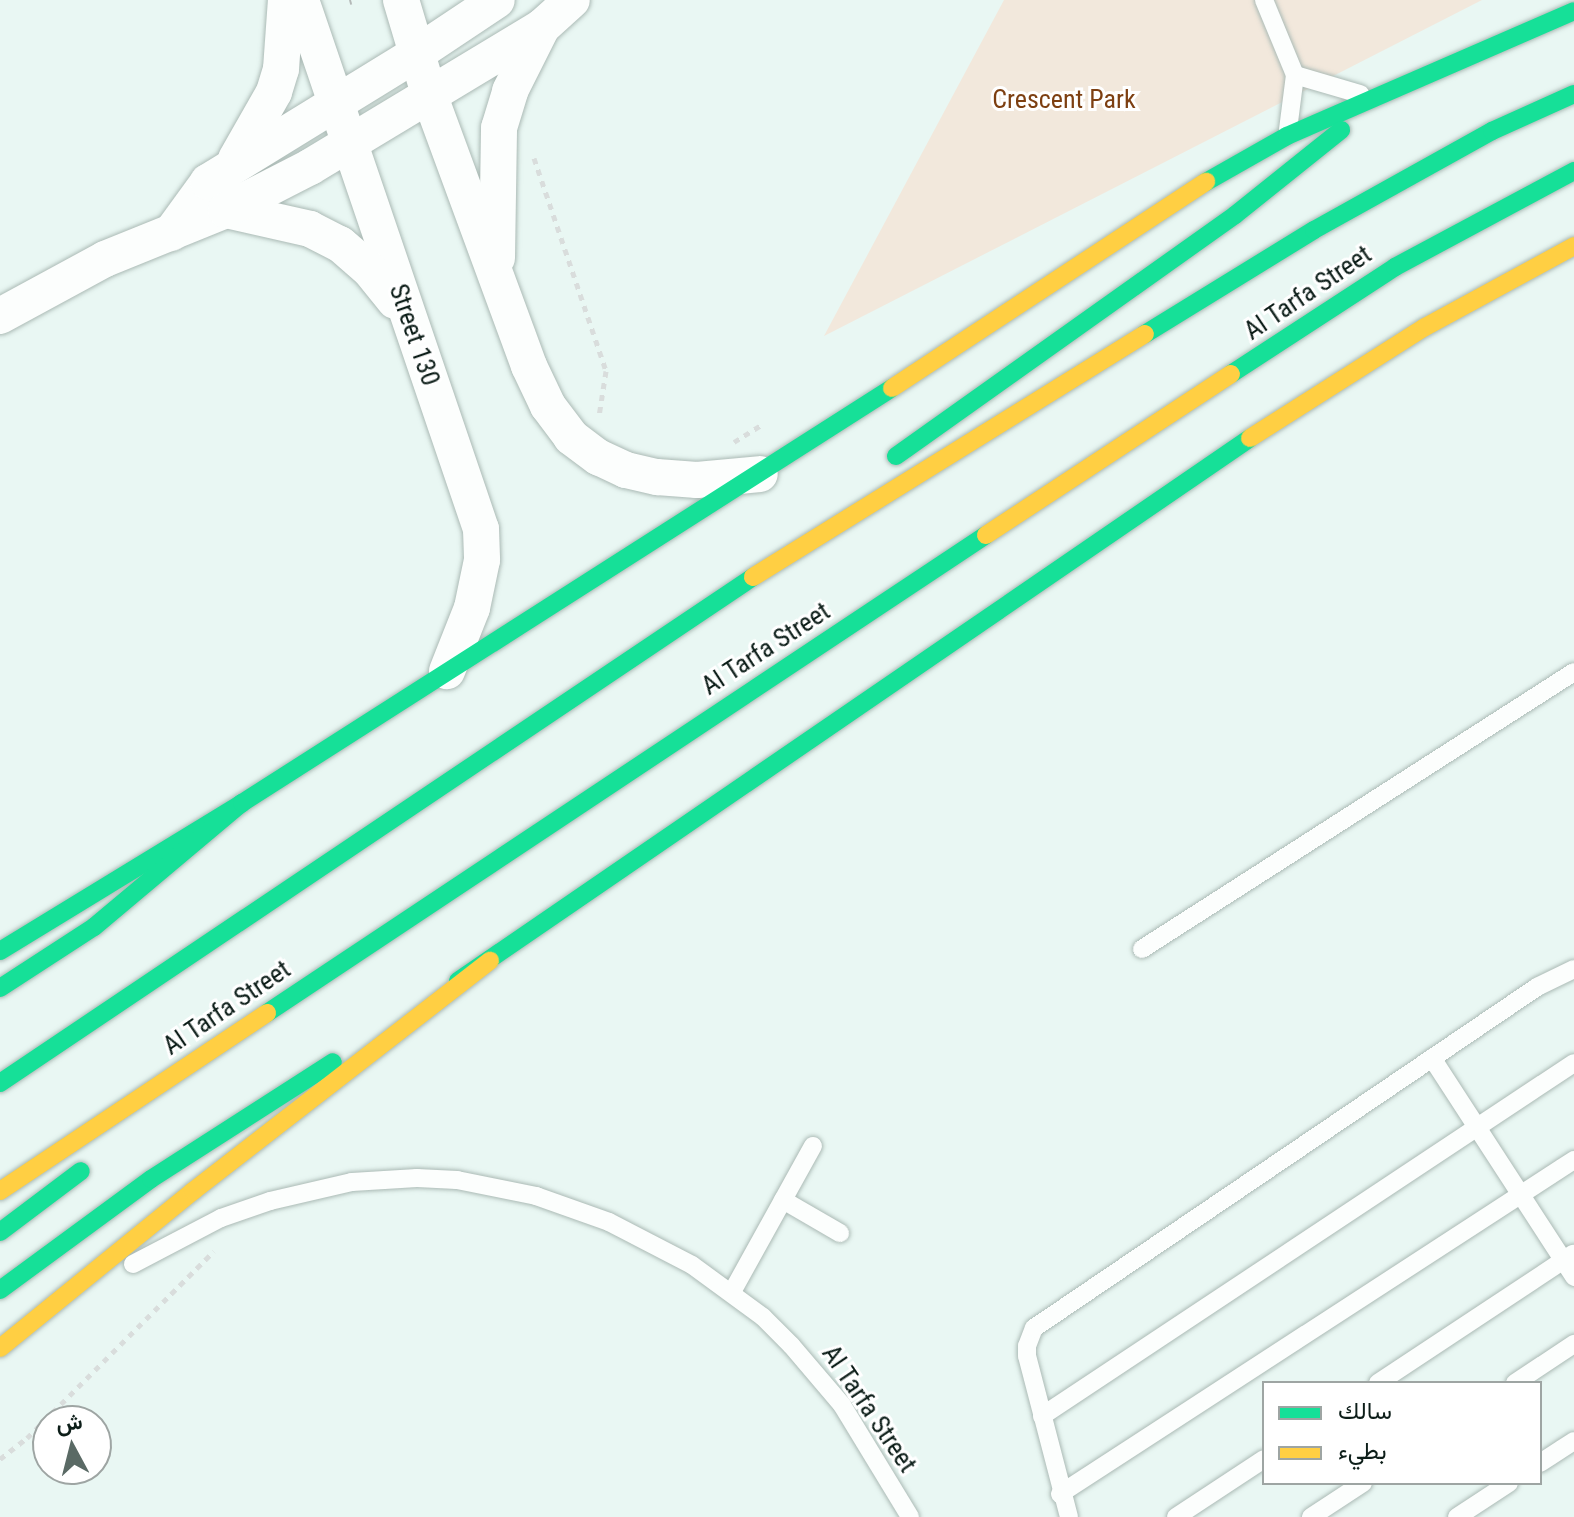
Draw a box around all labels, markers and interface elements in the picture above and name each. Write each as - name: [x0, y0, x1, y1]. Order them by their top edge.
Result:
- park label: Crescent Park: [992, 84, 1136, 116]
- street label: Al Tarfa Street: [1238, 239, 1378, 347]
- street label: Street 130: [382, 280, 446, 390]
- street label: Al Tarfa Street: [696, 596, 836, 702]
- street label: Al Tarfa Street: [157, 954, 297, 1062]
- street label: Al Tarfa Street: [815, 1339, 923, 1479]
- legend: [1262, 1381, 1542, 1485]
- text: سالك: [1338, 1397, 1392, 1425]
- north arrow: [32, 1405, 112, 1485]
- text: ش: [55, 1409, 84, 1437]
- text: بطيء: [1338, 1437, 1387, 1465]

